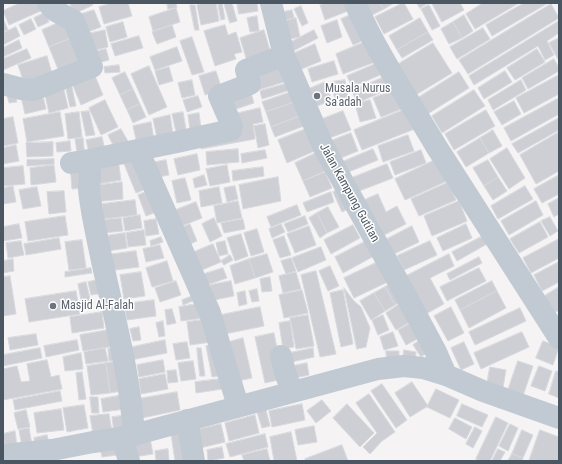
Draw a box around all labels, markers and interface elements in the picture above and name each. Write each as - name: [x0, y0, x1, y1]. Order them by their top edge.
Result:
- place label: Musala Nurus Sa'adah: [325, 82, 391, 110]
- marker: Musala Nurus Sa'adah: [312, 91, 322, 101]
- street label: Jalan Kampung Gutitan: [316, 141, 382, 245]
- place label: Masjid Al-Falah: [61, 299, 134, 313]
- marker: Masjid Al-Falah: [48, 301, 58, 311]

